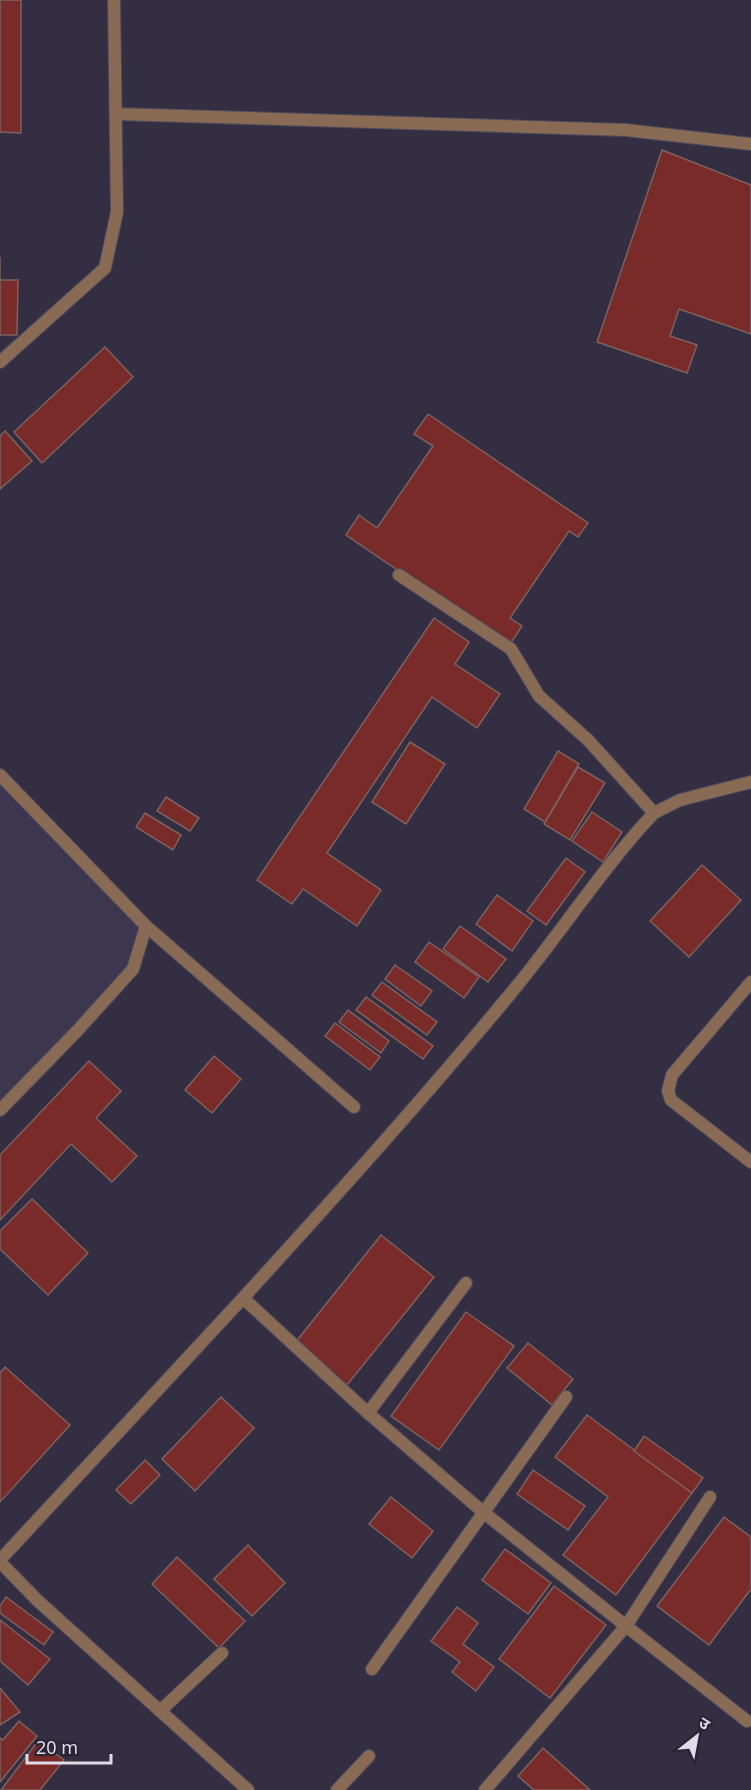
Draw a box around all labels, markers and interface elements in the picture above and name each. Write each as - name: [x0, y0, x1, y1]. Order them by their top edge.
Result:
- north arrow: [667, 1706, 727, 1766]
- text: उ: [695, 1711, 715, 1735]
- scale bar: [27, 1727, 111, 1765]
- text: 20 m: [36, 1735, 78, 1759]

